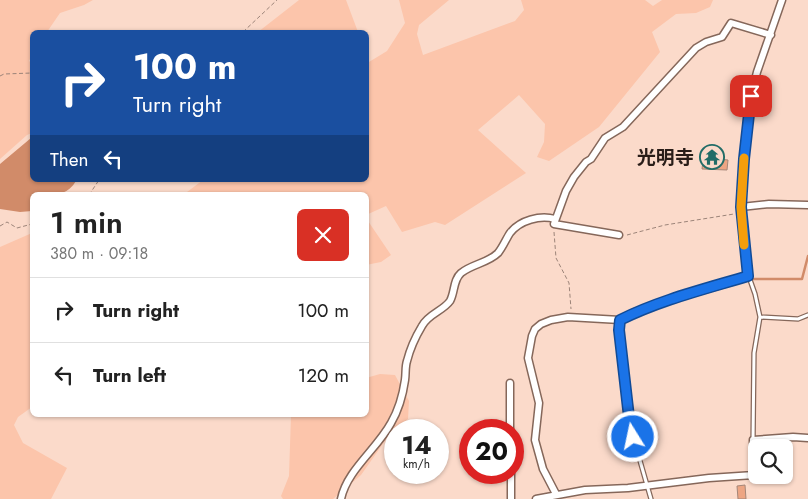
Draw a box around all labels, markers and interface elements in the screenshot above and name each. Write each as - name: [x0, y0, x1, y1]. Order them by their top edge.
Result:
- text: 100 m: [133, 42, 236, 92]
- icon: right: [50, 50, 115, 115]
- pin: [730, 75, 772, 117]
- icon: arrive: [737, 82, 765, 110]
- text: Turn right: [133, 88, 221, 120]
- place label: 光明寺: [637, 144, 694, 171]
- temple icon: 光明寺: [699, 144, 725, 170]
- icon: left: [99, 145, 127, 173]
- text: Then: [50, 146, 89, 173]
- text: 1 min: [50, 201, 123, 244]
- button: close: [297, 209, 349, 261]
- text: 380 m · 09:18: [50, 242, 148, 265]
- icon: right: [50, 296, 78, 324]
- text: Turn right: [93, 297, 179, 324]
- text: 100 m: [297, 297, 349, 324]
- icon: left: [50, 361, 78, 389]
- text: Turn left: [93, 362, 166, 389]
- text: 120 m: [298, 362, 349, 389]
- position arrow: [606, 410, 658, 462]
- speed limit sign: 20: [459, 419, 524, 484]
- text: 14: [401, 427, 432, 463]
- map controls: [748, 439, 793, 484]
- button: search: [748, 439, 793, 484]
- text: km/h: [403, 455, 430, 473]

